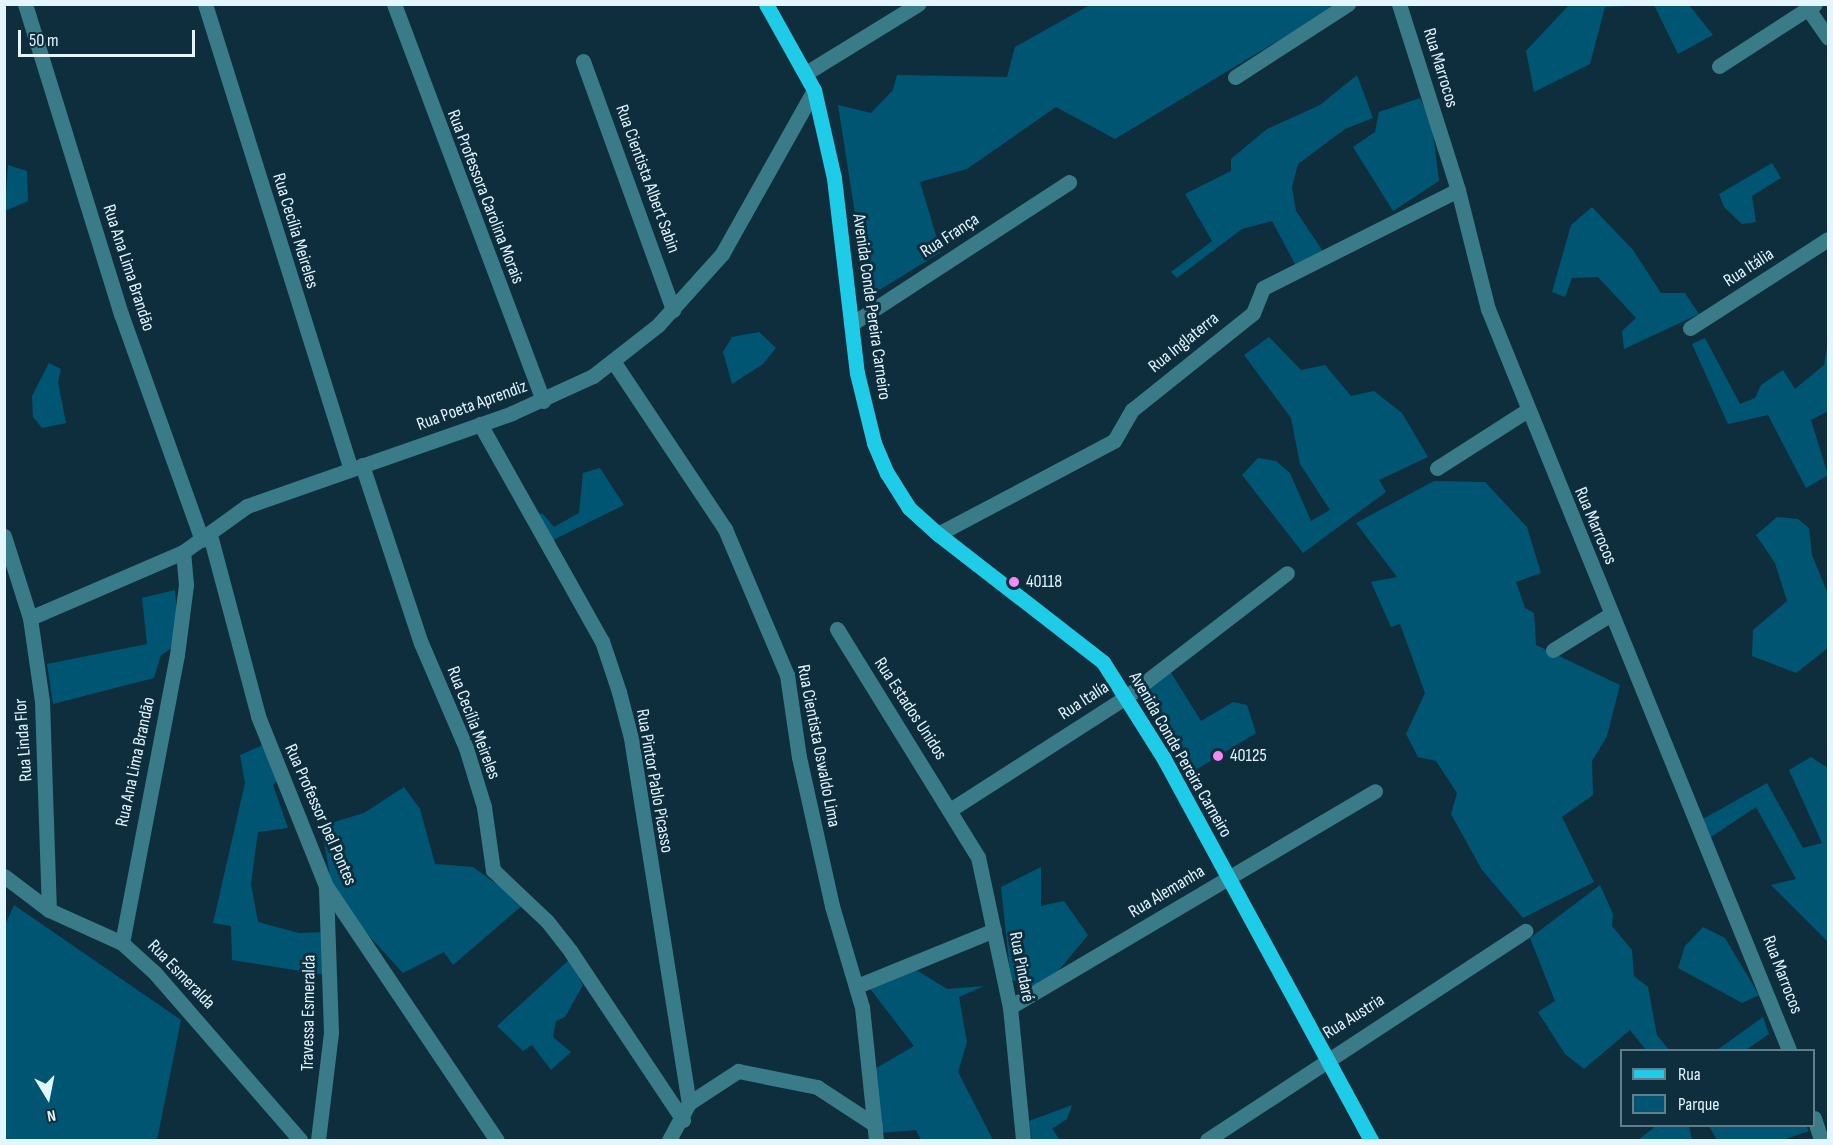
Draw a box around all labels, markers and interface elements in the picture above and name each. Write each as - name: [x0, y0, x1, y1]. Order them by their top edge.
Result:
- scale bar: [21, 18, 198, 56]
- street label: Rua Marrocos: [1418, 26, 1462, 110]
- text: 50 m: [29, 30, 59, 51]
- street label: Rua Cientista Albert Sabin: [610, 102, 684, 256]
- street label: Rua Professora Carolina Morais: [442, 107, 528, 287]
- street label: Rua Cecília Meireles: [267, 171, 323, 291]
- street label: Rua Ana Lima Brandão: [97, 202, 159, 334]
- street label: Rua França: [917, 209, 983, 263]
- street label: Avenida Conde Pereira Carneiro: [847, 213, 895, 401]
- street label: Rua Itália: [1720, 244, 1778, 292]
- street label: Rua Inglaterra: [1145, 308, 1223, 378]
- street label: Rua Poeta Aprendiz: [414, 376, 530, 436]
- street label: Rua Marrocos: [1569, 484, 1621, 568]
- place label: 40118: [1026, 571, 1062, 593]
- marker: 40118: [1007, 575, 1021, 589]
- street label: Rua Estados Unidos: [869, 654, 951, 764]
- street label: Rua Cecília Meireles: [442, 663, 504, 783]
- street label: Rua Cientista Oswaldo Lima: [792, 663, 844, 829]
- street label: Avenida Conde Pereira Carneiro: [1124, 668, 1236, 842]
- street label: Rua Italía: [1055, 677, 1113, 725]
- street label: Rua Ana Lima Brandão: [112, 695, 160, 829]
- street label: Rua Linda Flor: [10, 698, 38, 782]
- street label: Rua Pintor Pablo Picasso: [631, 707, 677, 855]
- street label: Rua Professor Joel Pontes: [279, 741, 361, 889]
- place label: 40125: [1230, 745, 1267, 767]
- marker: 40125: [1211, 749, 1225, 763]
- street label: Rua Alemanha: [1125, 861, 1209, 923]
- street label: Rua Pindaré: [1004, 930, 1038, 1004]
- street label: Rua Marrocos: [1757, 933, 1807, 1017]
- street label: Rua Esmeralda: [143, 936, 219, 1014]
- street label: Travessa Esmeralda: [297, 955, 321, 1071]
- street label: Rua Austria: [1319, 990, 1389, 1044]
- legend: [1620, 1049, 1815, 1127]
- text: Rua: [1678, 1064, 1701, 1085]
- north arrow: [18, 1067, 78, 1127]
- text: Parque: [1678, 1094, 1719, 1115]
- text: N: [45, 1105, 57, 1125]

